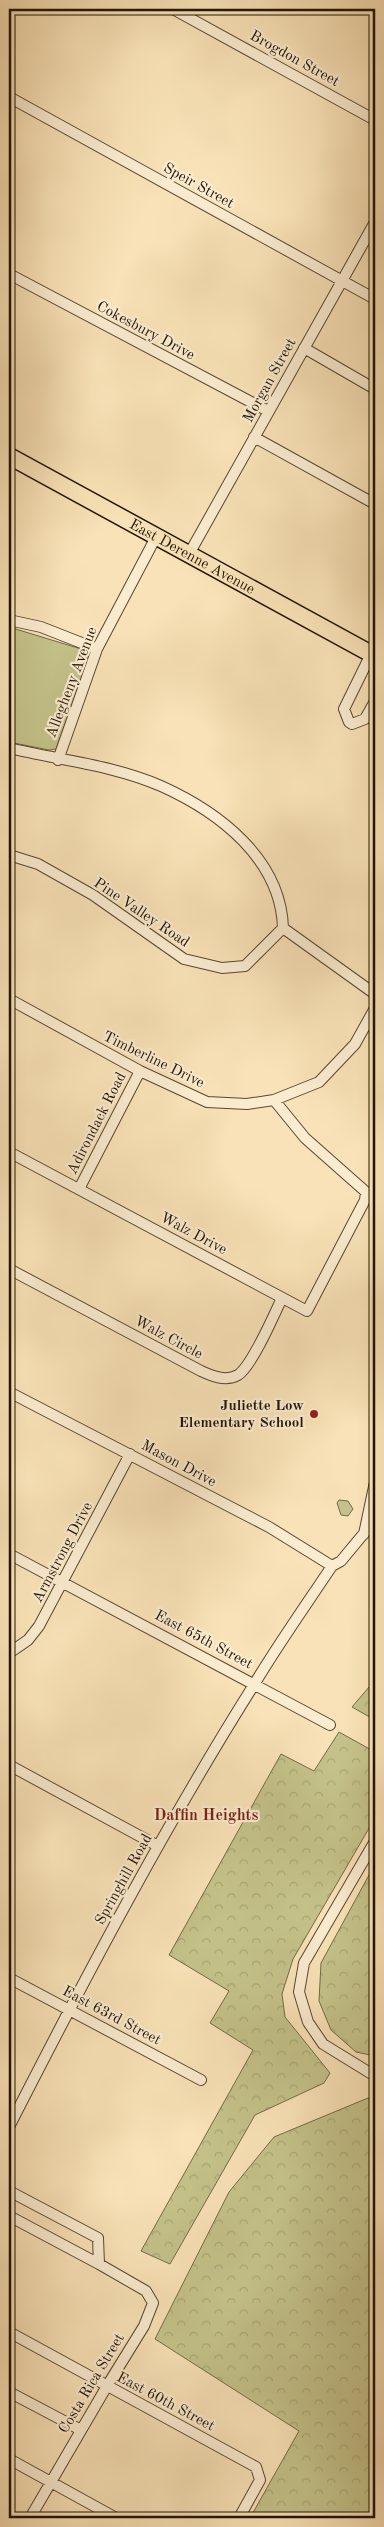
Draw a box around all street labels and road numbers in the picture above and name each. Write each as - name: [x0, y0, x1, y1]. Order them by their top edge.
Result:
- street label: Brogdon Street: [247, 29, 341, 90]
- street label: Speir Street: [160, 161, 236, 212]
- street label: Cokesbury Drive: [94, 299, 197, 364]
- street label: Morgan Street: [241, 336, 300, 425]
- street label: East Derenne Avenue: [126, 517, 257, 598]
- street label: Allegheny Avenue: [44, 625, 100, 740]
- street label: Pine Valley Road: [91, 876, 192, 951]
- street label: Timberline Drive: [100, 1029, 206, 1091]
- street label: Adirondack Road: [65, 1070, 130, 1177]
- street label: Walz Drive: [157, 1211, 229, 1258]
- street label: Walz Circle: [132, 1314, 205, 1363]
- street label: Mason Drive: [138, 1438, 218, 1490]
- street label: Armstrong Drive: [31, 1500, 96, 1605]
- street label: East 65th Street: [152, 1608, 255, 1672]
- street label: Springhill Road: [93, 1832, 156, 1928]
- street label: East 63rd Street: [60, 1984, 163, 2049]
- street label: Costa Rica Street: [57, 2331, 128, 2436]
- street label: East 60th Street: [114, 2370, 217, 2434]

